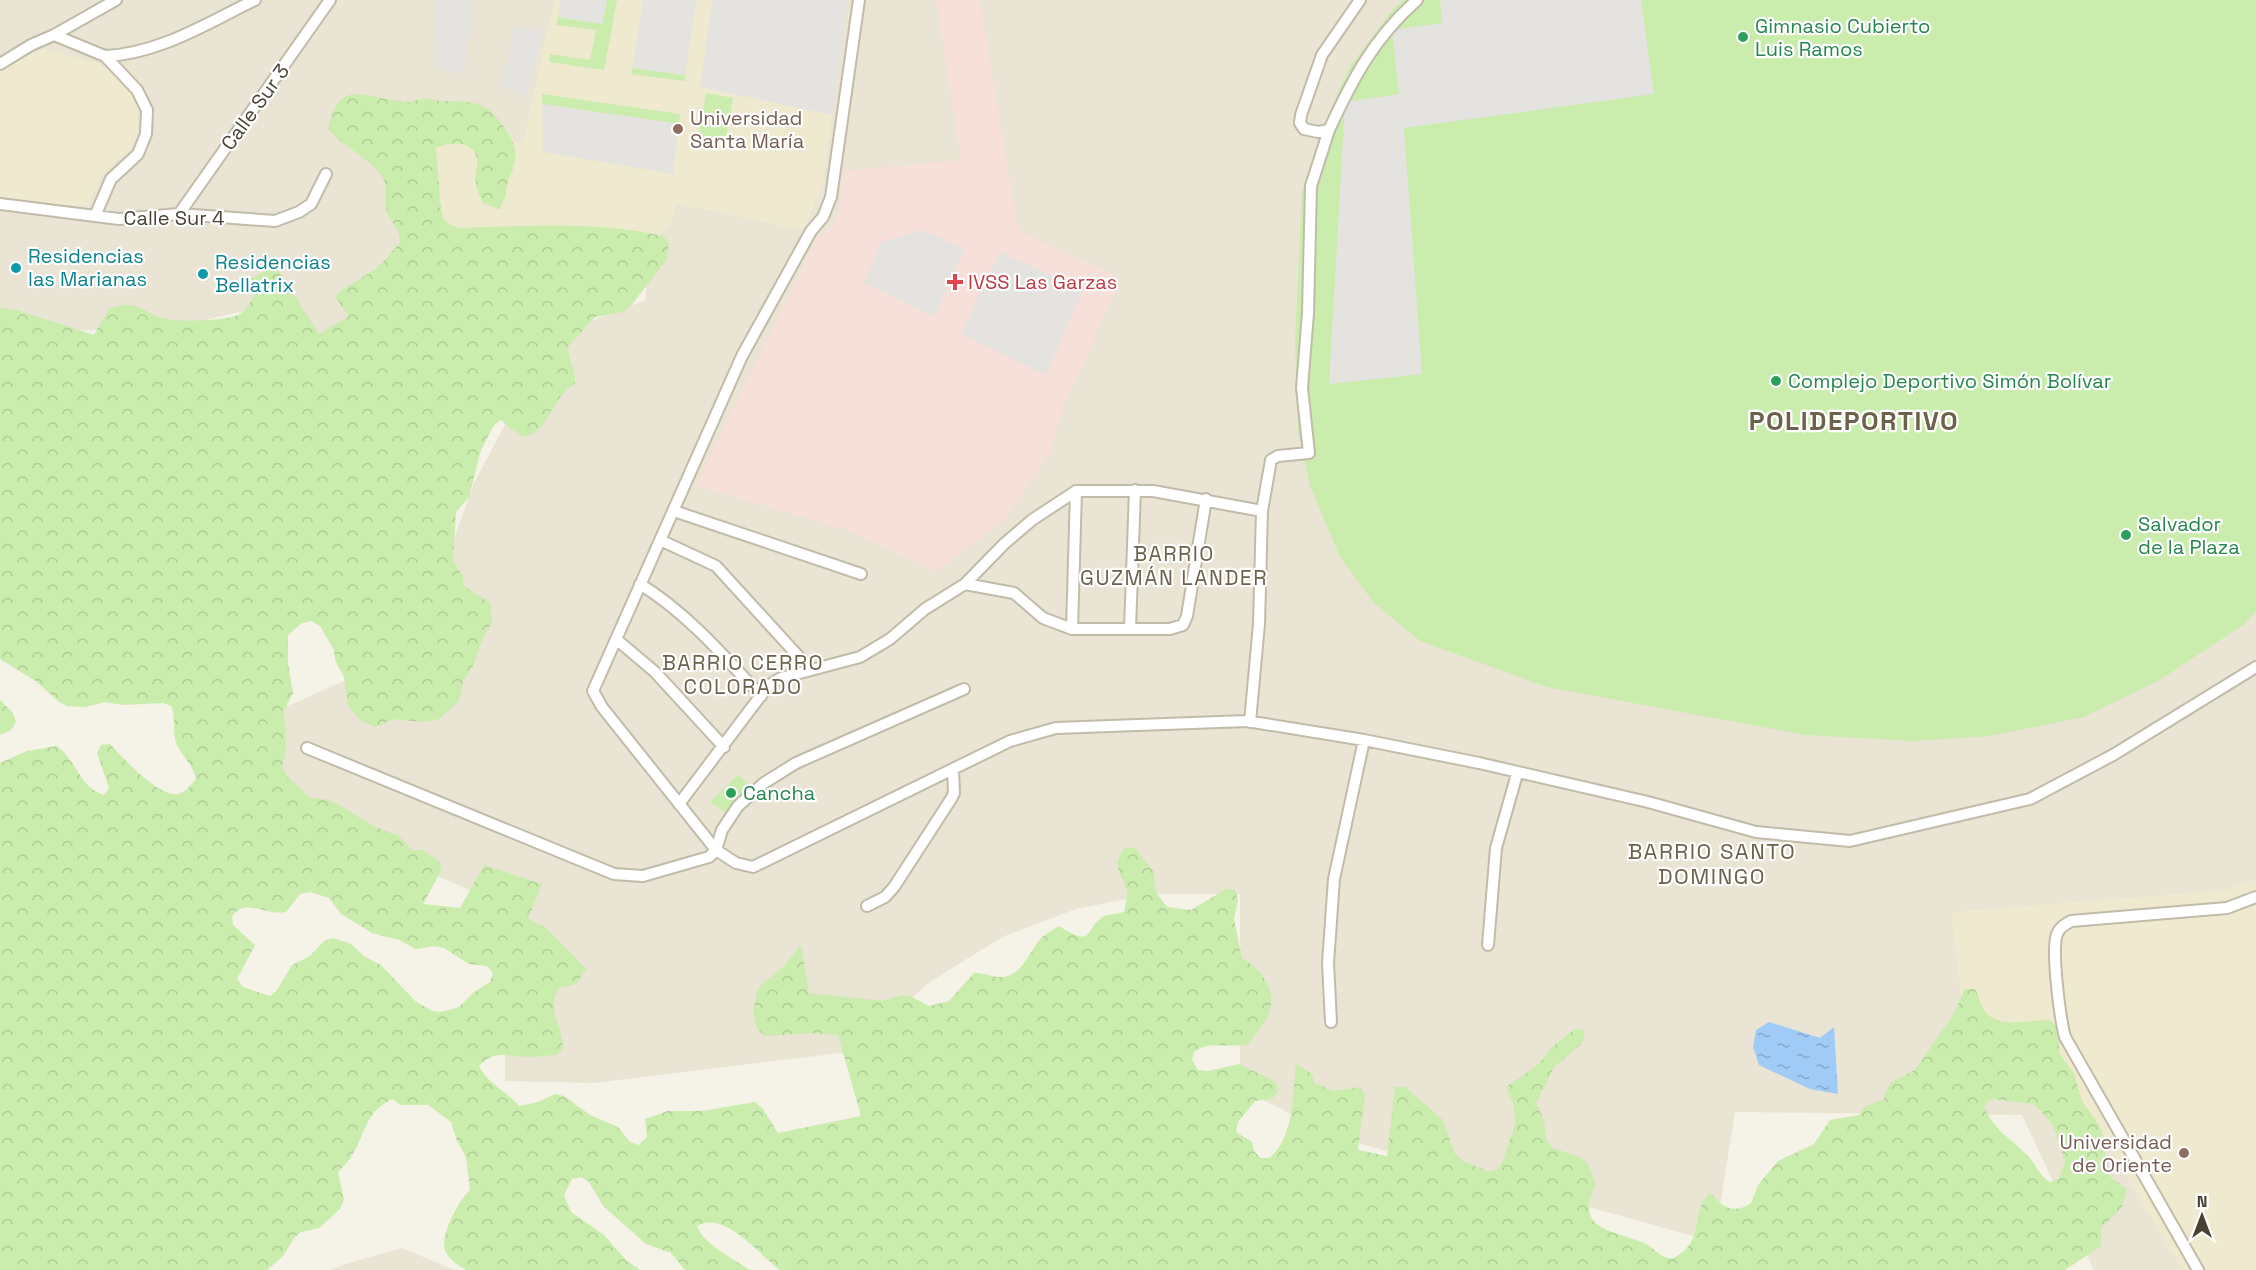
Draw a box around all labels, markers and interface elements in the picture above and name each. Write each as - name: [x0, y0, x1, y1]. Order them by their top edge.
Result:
- place label: Gimnasio Cubierto Luis Ramos: [1755, 13, 1930, 62]
- marker: Gimnasio Cubierto Luis Ramos: [1736, 30, 1750, 44]
- street label: Calle Sur 3: [215, 59, 295, 155]
- place label: Universidad Santa María: [690, 105, 804, 154]
- marker: Universidad Santa María: [671, 122, 685, 136]
- street label: Calle Sur 4: [124, 205, 224, 231]
- place label: Residencias las Marianas: [28, 243, 147, 292]
- place label: Residencias Bellatrix: [215, 249, 331, 298]
- marker: Residencias las Marianas: [9, 261, 23, 275]
- marker: Residencias Bellatrix: [196, 267, 210, 281]
- place label: IVSS Las Garzas: [968, 269, 1117, 295]
- marker: IVSS Las Garzas: [946, 273, 964, 291]
- place label: Complejo Deportivo Simón Bolívar: [1788, 368, 2111, 394]
- marker: Complejo Deportivo Simón Bolívar: [1769, 374, 1783, 388]
- district label: POLIDEPORTIVO: [1749, 404, 1959, 438]
- place label: Salvador de la Plaza: [2138, 511, 2240, 560]
- marker: Salvador de la Plaza: [2119, 528, 2133, 542]
- district label: BARRIO GUZMÁN LANDER: [1080, 540, 1268, 591]
- district label: BARRIO CERRO COLORADO: [662, 649, 824, 700]
- place label: Cancha: [743, 780, 815, 806]
- marker: Cancha: [724, 786, 738, 800]
- district label: BARRIO SANTO DOMINGO: [1628, 837, 1796, 890]
- place label: Universidad de Oriente: [2060, 1129, 2172, 1178]
- marker: Universidad de Oriente: [2177, 1146, 2191, 1160]
- north arrow: [2172, 1186, 2232, 1246]
- text: N: [2197, 1191, 2207, 1212]

